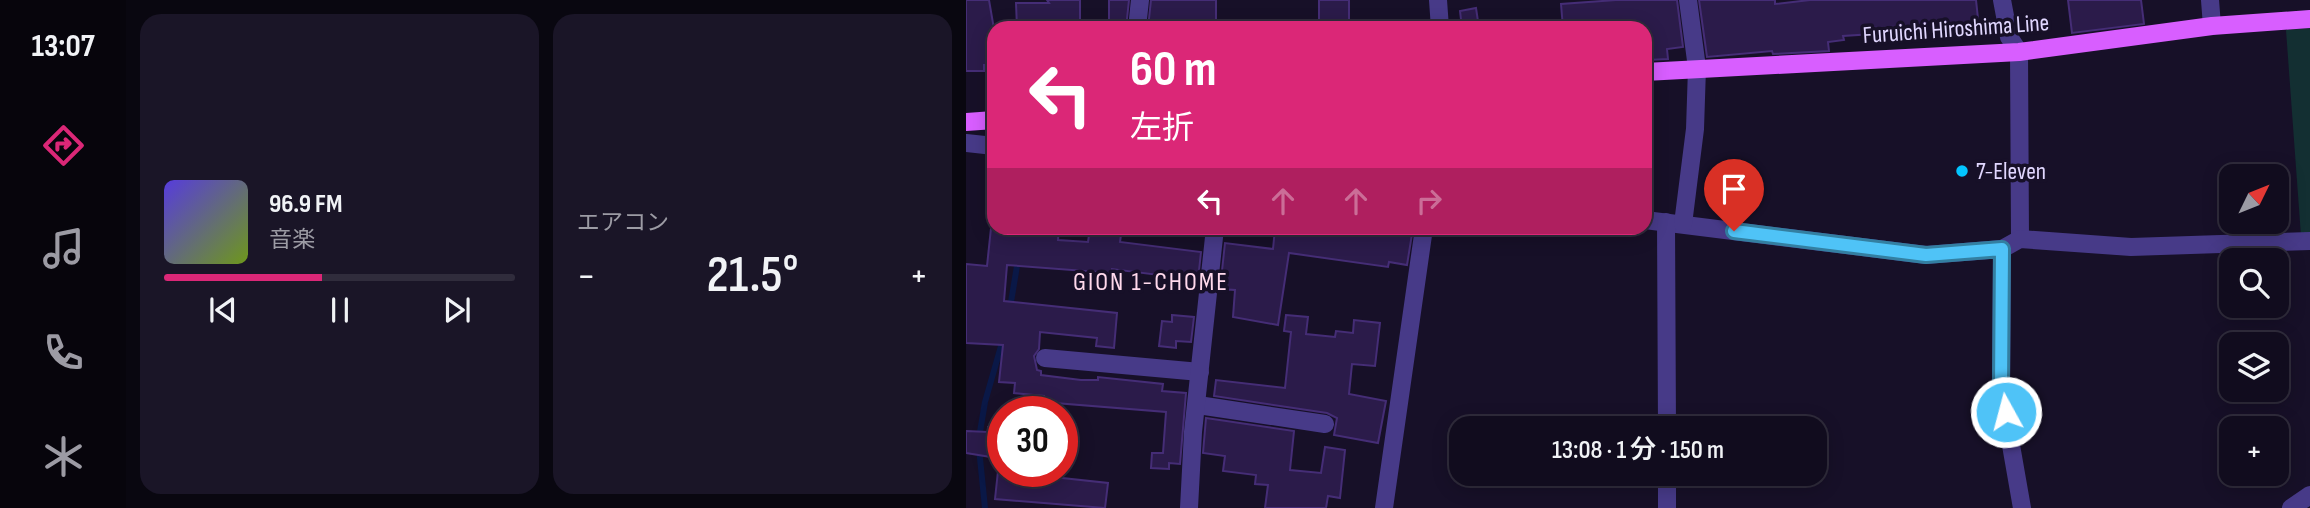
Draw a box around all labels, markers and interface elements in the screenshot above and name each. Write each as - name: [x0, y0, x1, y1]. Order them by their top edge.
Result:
- street label: Furuichi Hiroshima Line: [1862, 8, 2050, 50]
- text: 13:07: [31, 27, 95, 66]
- text: 60 m: [1130, 41, 1217, 100]
- icon: left: [1015, 49, 1106, 140]
- text: 左折: [1130, 109, 1194, 148]
- icon: directions: [39, 121, 88, 170]
- place label: 7-Eleven: [1976, 157, 2046, 186]
- pin: [1704, 159, 1764, 231]
- marker: 7-Eleven: [1954, 163, 1970, 179]
- north arrow: [2219, 164, 2289, 234]
- map controls: [2219, 164, 2289, 486]
- icon: arrive: [1715, 170, 1753, 208]
- icon: left: [1191, 182, 1229, 220]
- icon: ahead: [1264, 182, 1302, 220]
- icon: ahead: [1337, 182, 1375, 220]
- icon: right: [1410, 182, 1448, 220]
- text: 96.9 FM: [269, 189, 342, 220]
- text: エアコン: [577, 209, 669, 237]
- icon: music: [39, 224, 88, 273]
- text: 音楽: [269, 226, 315, 254]
- text: 21.5°: [707, 244, 798, 307]
- button: search: [2219, 248, 2289, 318]
- text: −: [577, 254, 596, 299]
- text: +: [909, 254, 928, 299]
- district label: GION 1-CHOME: [1073, 267, 1229, 298]
- icon: previous: [204, 291, 242, 329]
- icon: pause: [321, 291, 359, 329]
- icon: next: [438, 291, 476, 329]
- icon: phone: [39, 328, 88, 377]
- button: layers: [2219, 332, 2289, 402]
- position arrow: [1969, 375, 2043, 449]
- speed limit sign: 30: [987, 396, 1078, 487]
- button: +: [2219, 416, 2289, 486]
- icon: climate: [39, 432, 88, 481]
- text: 13:08 · 1 分 · 150 m: [1552, 435, 1724, 466]

